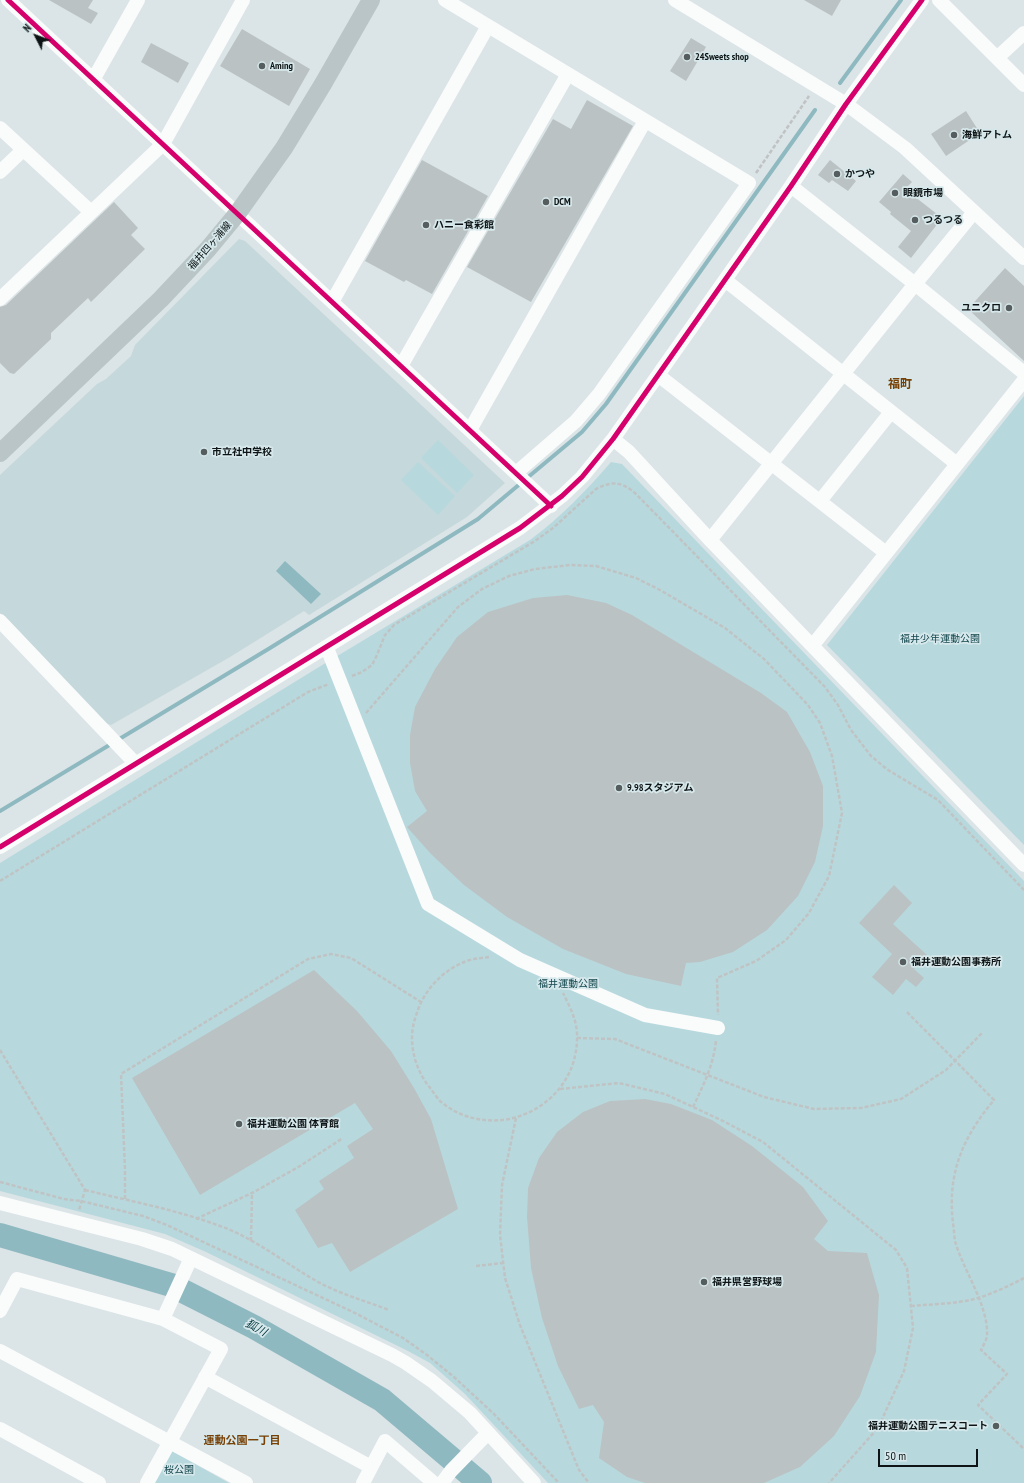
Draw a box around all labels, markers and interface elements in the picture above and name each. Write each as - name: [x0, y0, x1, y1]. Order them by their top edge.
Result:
- north arrow: [16, 16, 56, 56]
- text: N: [20, 21, 34, 35]
- place label: 24Sweets shop: [695, 51, 749, 63]
- marker: 24Sweets shop: [682, 52, 692, 62]
- place label: Aming: [270, 60, 293, 72]
- marker: Aming: [257, 61, 267, 71]
- place label: 海鮮アトム: [962, 129, 1012, 141]
- marker: 海鮮アトム: [949, 130, 959, 140]
- place label: かつや: [845, 168, 875, 180]
- marker: かつや: [832, 169, 842, 179]
- place label: 眼鏡市場: [903, 187, 943, 199]
- marker: 眼鏡市場: [890, 188, 900, 198]
- place label: DCM: [554, 196, 571, 208]
- marker: DCM: [541, 197, 551, 207]
- place label: つるつる: [923, 214, 963, 226]
- marker: つるつる: [910, 215, 920, 225]
- street label: 福井四ヶ浦線: [186, 219, 234, 273]
- place label: ハニー食彩館: [434, 219, 494, 231]
- marker: ハニー食彩館: [421, 220, 431, 230]
- place label: ユニクロ: [961, 302, 1001, 314]
- marker: ユニクロ: [1004, 303, 1014, 313]
- district label: 福町: [888, 378, 912, 392]
- place label: 市立社中学校: [212, 446, 272, 458]
- marker: 市立社中学校: [199, 447, 209, 457]
- park label: 福井少年運動公園: [900, 633, 980, 645]
- place label: 9.98スタジアム: [627, 782, 693, 794]
- marker: 9.98スタジアム: [614, 783, 624, 793]
- place label: 福井運動公園事務所: [911, 956, 1001, 968]
- marker: 福井運動公園事務所: [898, 957, 908, 967]
- park label: 福井運動公園: [538, 978, 598, 990]
- place label: 福井運動公園 体育館: [247, 1118, 339, 1130]
- marker: 福井運動公園 体育館: [234, 1119, 244, 1129]
- place label: 福井県営野球場: [712, 1276, 782, 1288]
- marker: 福井県営野球場: [699, 1277, 709, 1287]
- water label: 狐川: [243, 1317, 269, 1339]
- place label: 福井運動公園テニスコート: [868, 1420, 988, 1432]
- marker: 福井運動公園テニスコート: [991, 1421, 1001, 1431]
- district label: 運動公園一丁目: [204, 1434, 280, 1448]
- scale bar: [880, 1441, 980, 1467]
- text: 50 m: [885, 1448, 906, 1463]
- park label: 桜公園: [164, 1464, 194, 1476]

